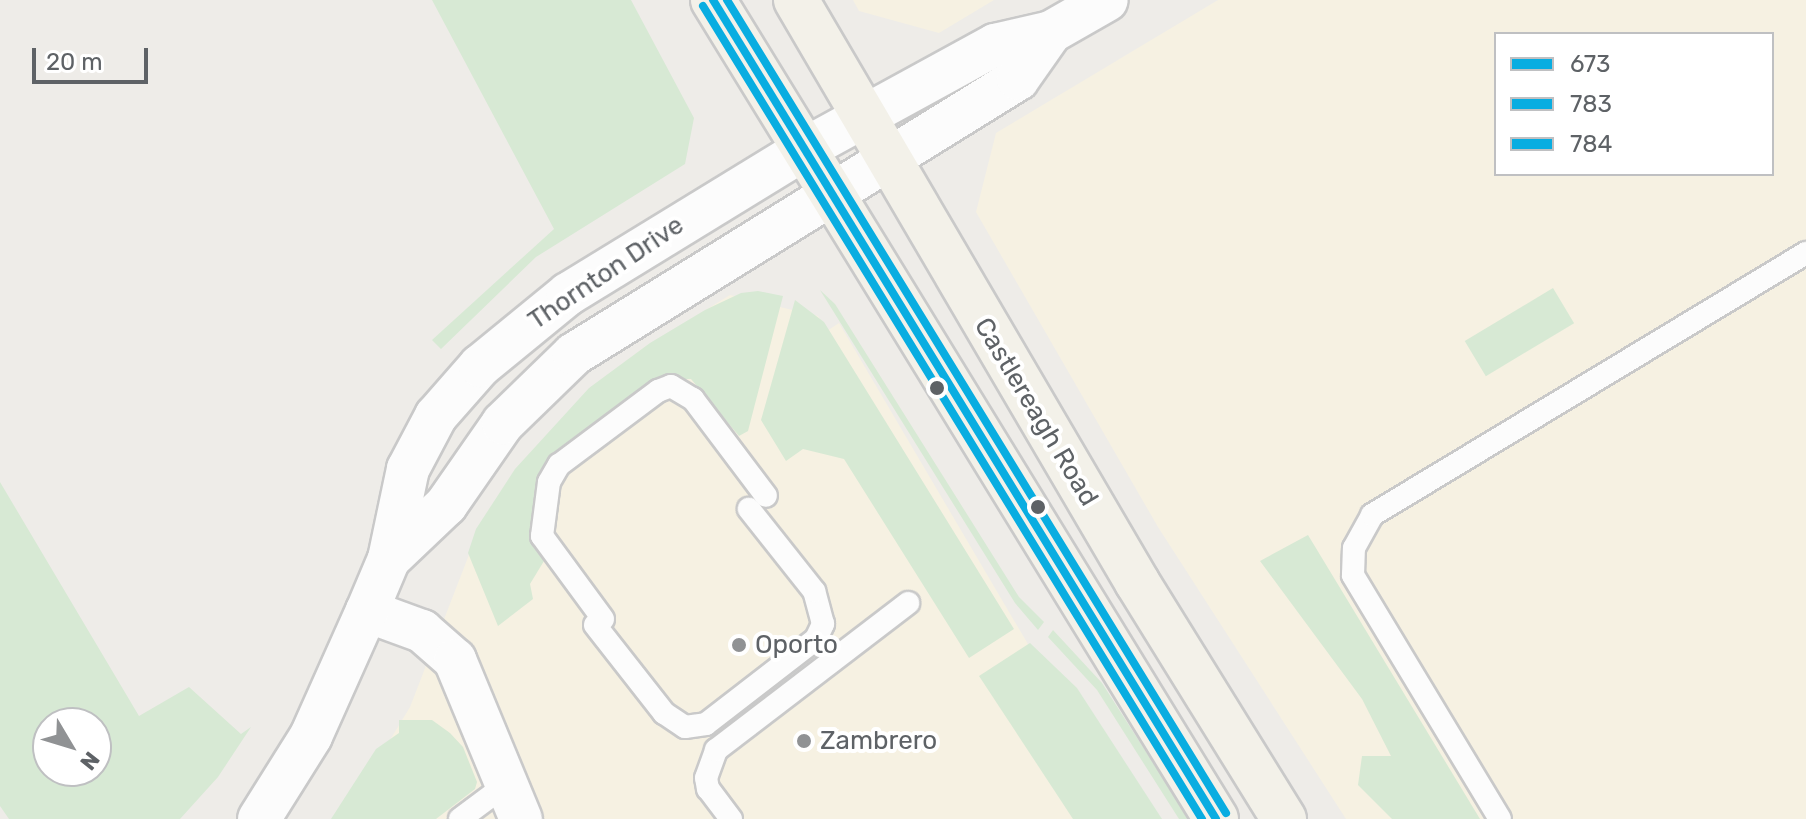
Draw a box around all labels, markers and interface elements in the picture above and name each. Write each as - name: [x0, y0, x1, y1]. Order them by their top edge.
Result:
- scale bar: [36, 32, 152, 82]
- legend: [1494, 32, 1774, 176]
- text: 20 m: [46, 48, 103, 76]
- text: 673: [1570, 50, 1610, 78]
- text: 783: [1570, 90, 1612, 118]
- text: 784: [1570, 130, 1612, 158]
- street label: Thornton Drive: [522, 210, 690, 336]
- street label: Castlereagh Road: [968, 312, 1104, 512]
- unlabelled marker: [929, 380, 945, 396]
- unlabelled marker: [1030, 499, 1046, 515]
- place label: Oporto: [755, 629, 838, 661]
- marker: Oporto: [730, 636, 748, 654]
- north arrow: [32, 707, 112, 787]
- place label: Zambrero: [820, 725, 937, 757]
- marker: Zambrero: [795, 732, 813, 750]
- text: N: [74, 746, 105, 775]

